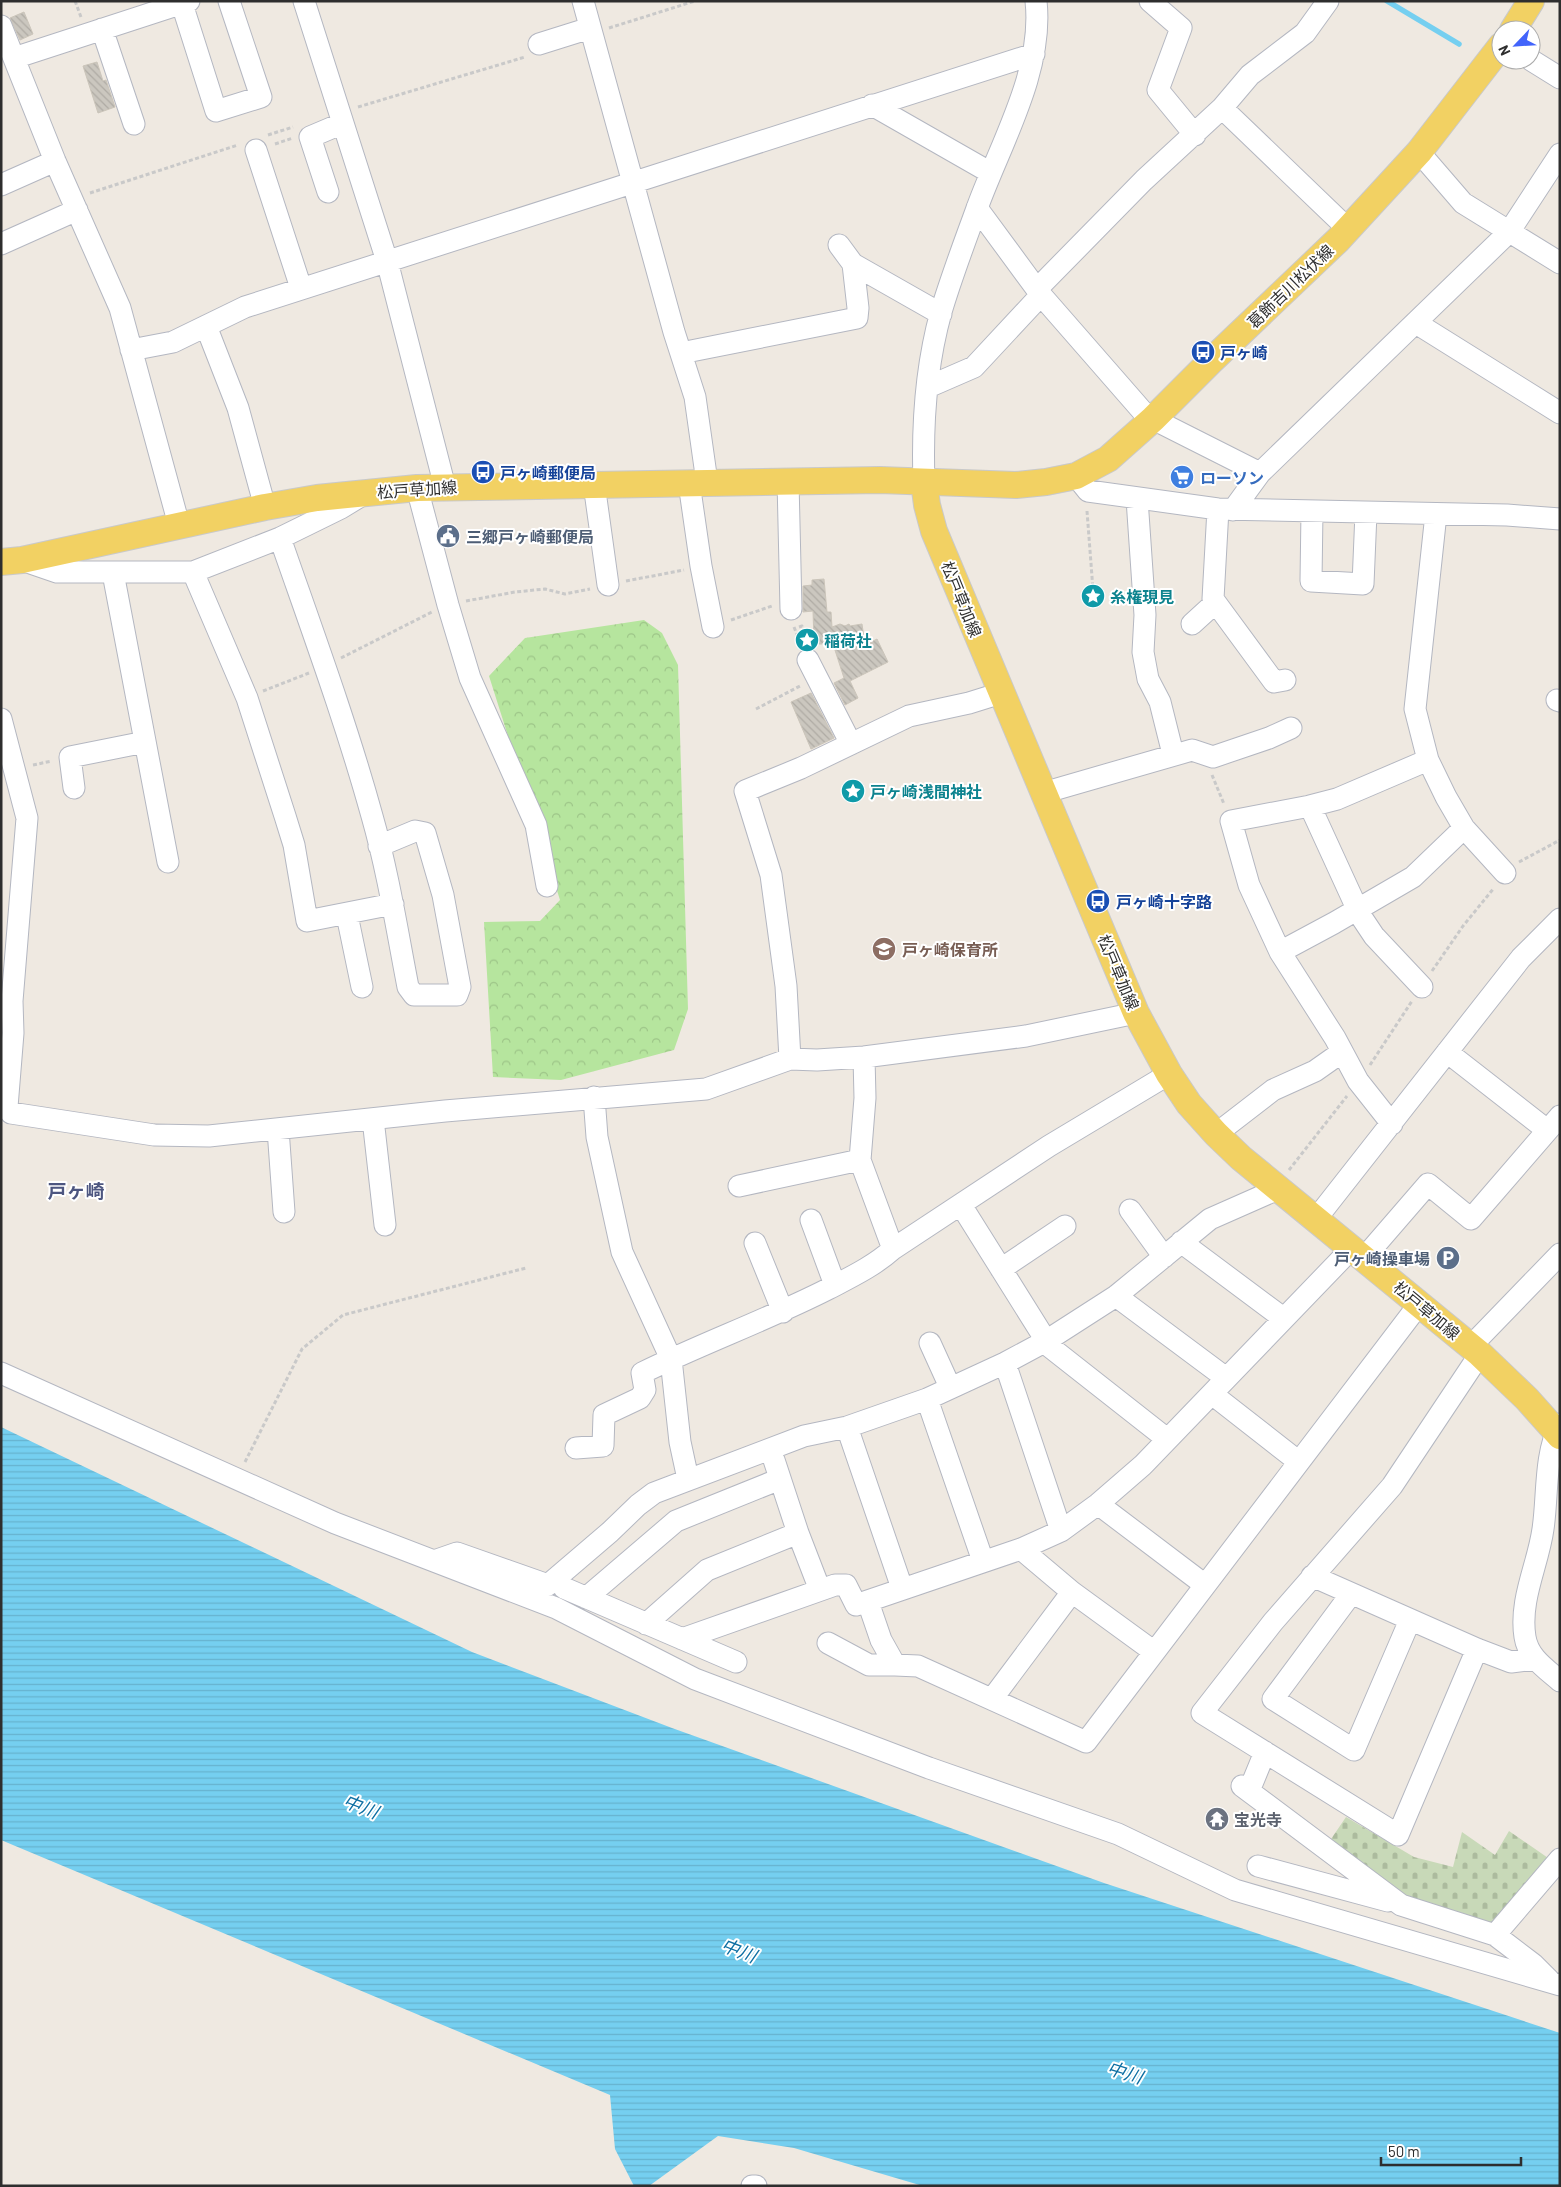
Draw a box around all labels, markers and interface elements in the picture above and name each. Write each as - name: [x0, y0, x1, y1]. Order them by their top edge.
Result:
- north arrow: [1491, 20, 1541, 70]
- text: N: [1494, 43, 1513, 59]
- street label: 葛飾吉川松伏線: [1243, 240, 1337, 332]
- bus stop icon: 戸ヶ崎: [1190, 339, 1216, 365]
- place label: 戸ヶ崎: [1220, 343, 1268, 362]
- bus stop icon: 戸ヶ崎郵便局: [470, 459, 496, 485]
- place label: 戸ヶ崎郵便局: [500, 463, 596, 482]
- supermarket icon: ローソン: [1169, 464, 1195, 490]
- place label: ローソン: [1200, 468, 1264, 487]
- street label: 松戸草加線: [376, 477, 458, 501]
- public building icon: 三郷戸ヶ崎郵便局: [435, 523, 461, 549]
- place label: 三郷戸ヶ崎郵便局: [466, 527, 594, 546]
- street label: 松戸草加線: [938, 558, 986, 640]
- place icon: 糸権現見: [1080, 583, 1106, 609]
- place label: 糸権現見: [1110, 587, 1174, 606]
- place icon: 稲荷社: [794, 627, 820, 653]
- place label: 稲荷社: [824, 631, 872, 650]
- place icon: 戸ヶ崎浅間神社: [840, 778, 866, 804]
- place label: 戸ヶ崎浅間神社: [870, 782, 982, 801]
- bus stop icon: 戸ヶ崎十字路: [1085, 888, 1111, 914]
- place label: 戸ヶ崎十字路: [1116, 892, 1212, 911]
- street label: 松戸草加線: [1095, 931, 1143, 1013]
- school or university icon: 戸ヶ崎保育所: [871, 936, 897, 962]
- place label: 戸ヶ崎保育所: [902, 940, 998, 959]
- district label: 戸ヶ崎: [47, 1179, 105, 1202]
- parking icon: 戸ヶ崎操車場: [1435, 1245, 1461, 1271]
- place label: 戸ヶ崎操車場: [1334, 1249, 1430, 1268]
- street label: 松戸草加線: [1390, 1277, 1464, 1343]
- water label: 中川: [340, 1789, 384, 1823]
- temple icon: 宝光寺: [1204, 1806, 1230, 1832]
- place label: 宝光寺: [1234, 1810, 1282, 1829]
- water label: 中川: [718, 1933, 762, 1967]
- water label: 中川: [1105, 2056, 1147, 2088]
- scale bar: [1381, 2134, 1521, 2166]
- text: 50 m: [1388, 2142, 1420, 2160]

